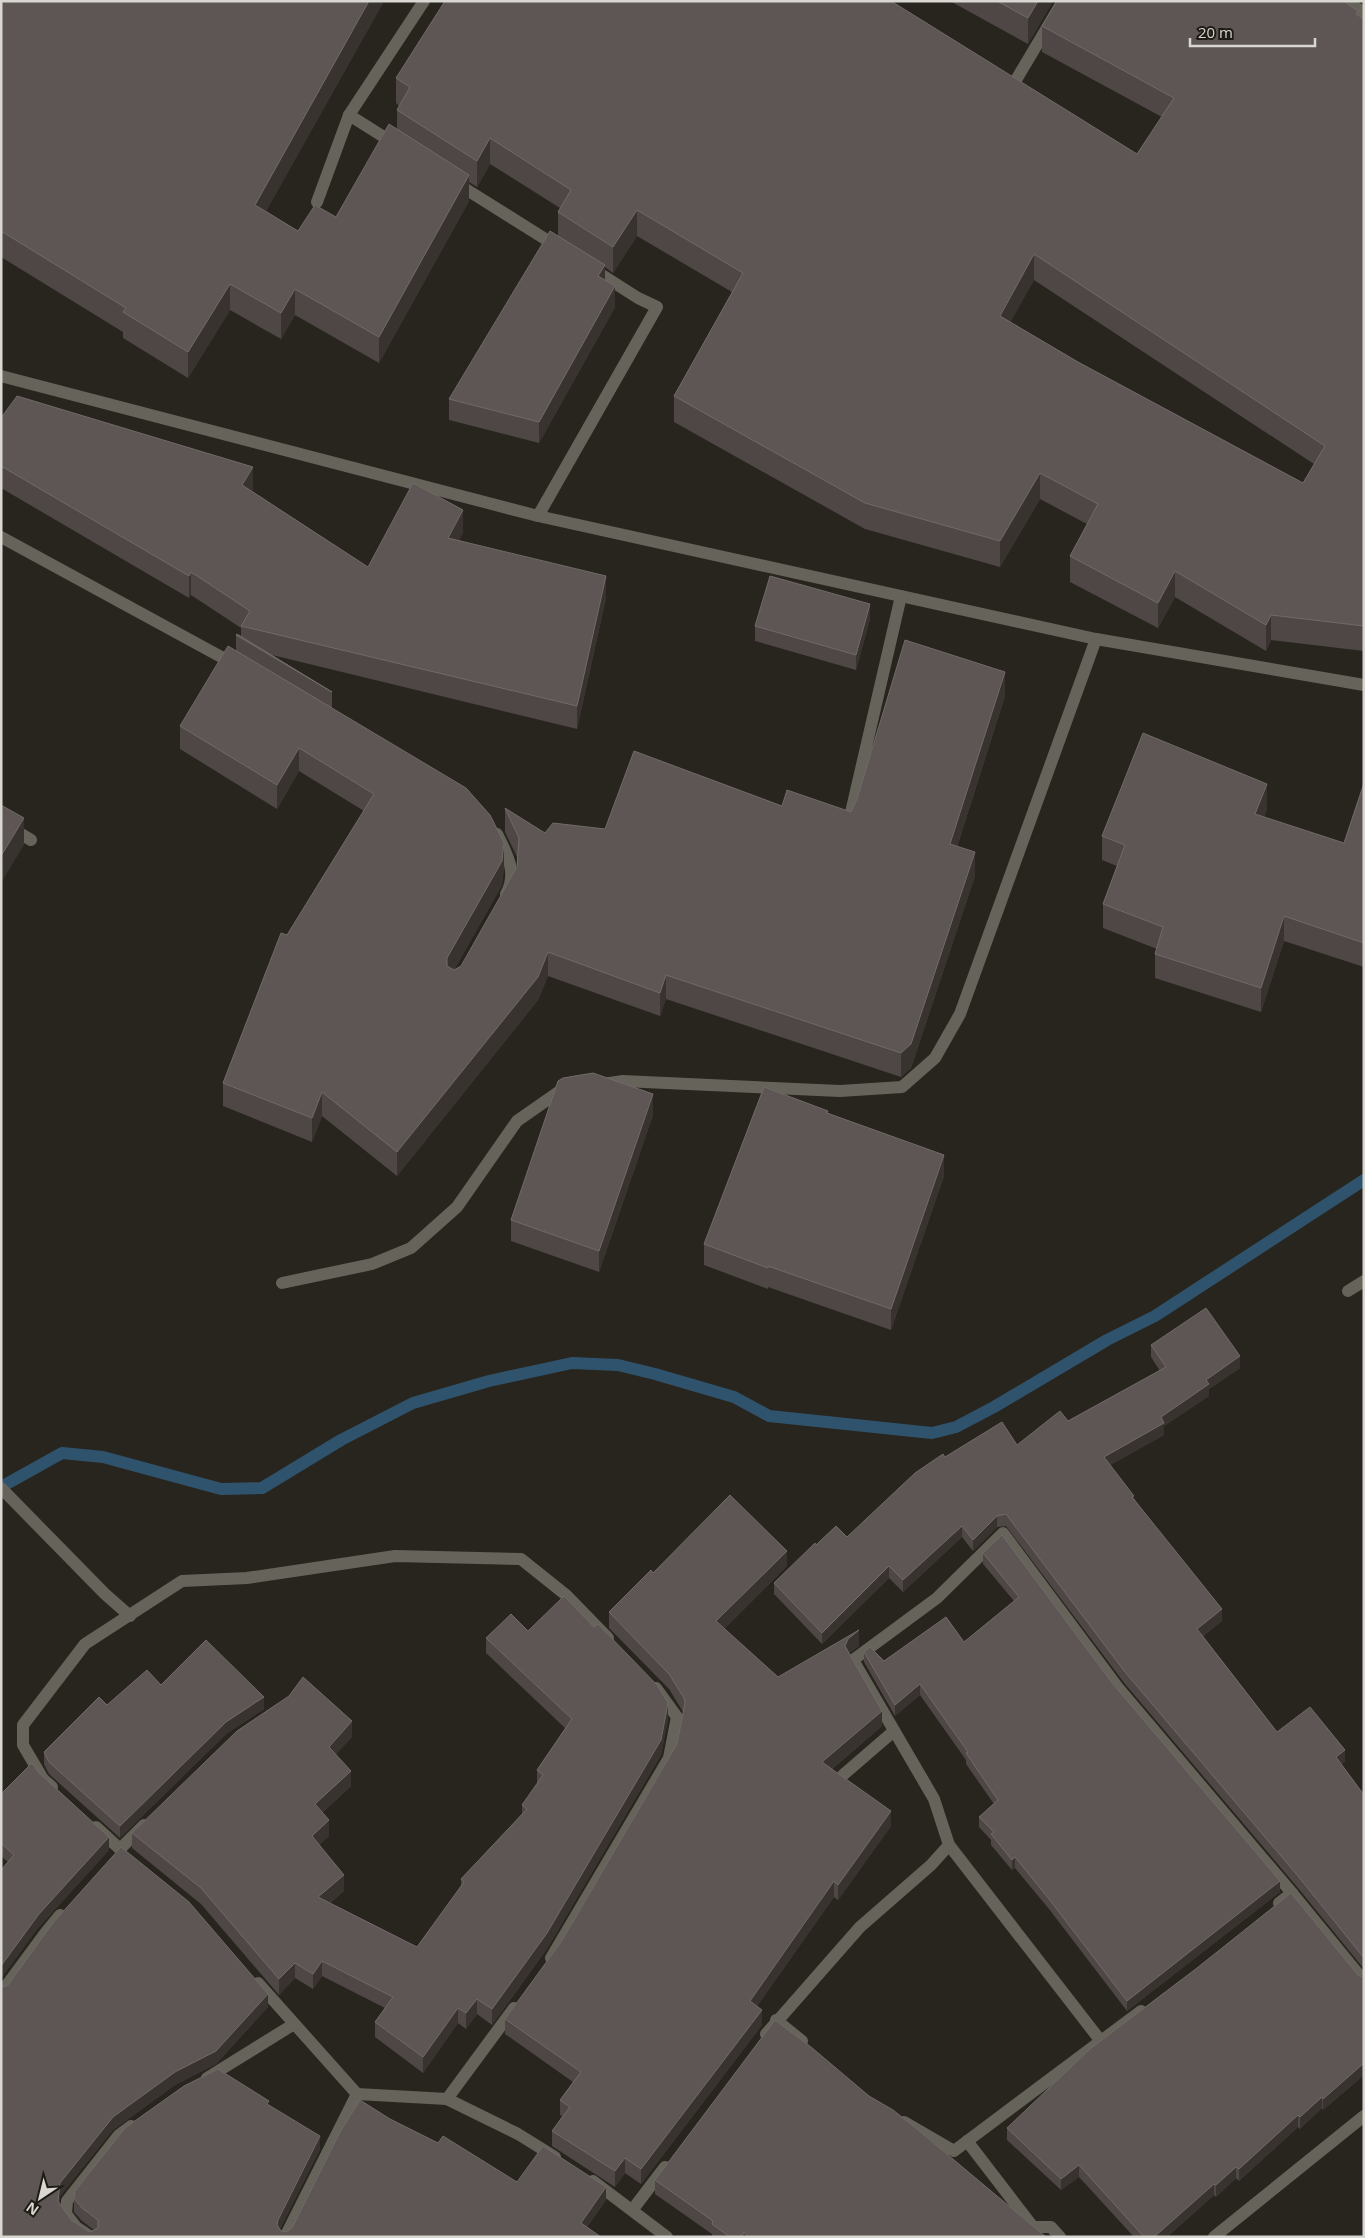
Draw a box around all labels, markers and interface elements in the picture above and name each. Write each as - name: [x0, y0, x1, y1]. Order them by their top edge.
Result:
- scale bar: [1190, 15, 1315, 47]
- text: 20 m: [1198, 22, 1233, 42]
- north arrow: [15, 2173, 65, 2223]
- text: N: [22, 2198, 42, 2220]

